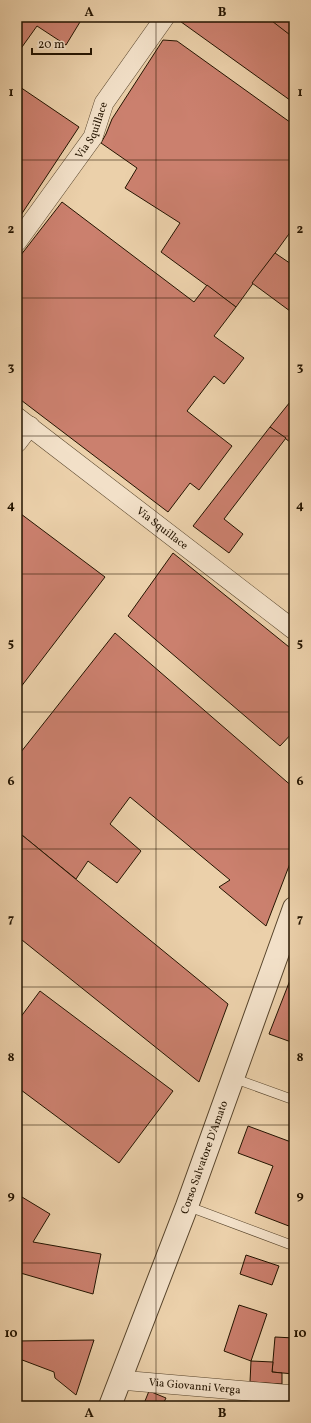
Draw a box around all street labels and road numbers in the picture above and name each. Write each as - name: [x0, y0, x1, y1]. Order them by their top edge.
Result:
- street label: Via Squillace: [72, 100, 111, 162]
- street label: Via Squillace: [133, 504, 191, 553]
- street label: Corso Salvatore D'Amato: [177, 1098, 232, 1216]
- street label: Via Giovanni Verga: [148, 1375, 242, 1398]

